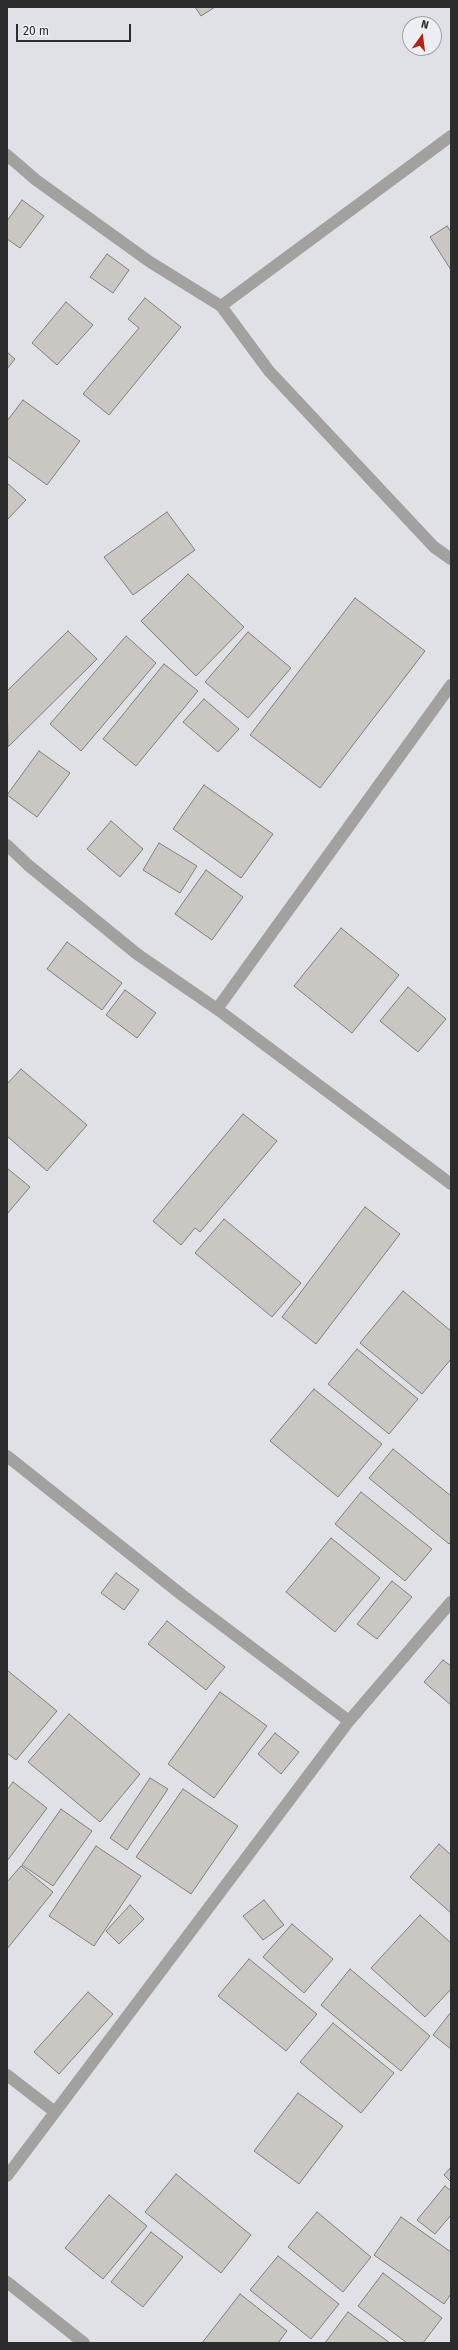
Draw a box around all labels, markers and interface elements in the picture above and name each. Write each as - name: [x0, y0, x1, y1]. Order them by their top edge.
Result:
- scale bar: [18, 16, 133, 42]
- north arrow: [402, 16, 442, 56]
- text: N: [420, 18, 430, 32]
- text: 20 m: [23, 24, 49, 38]

